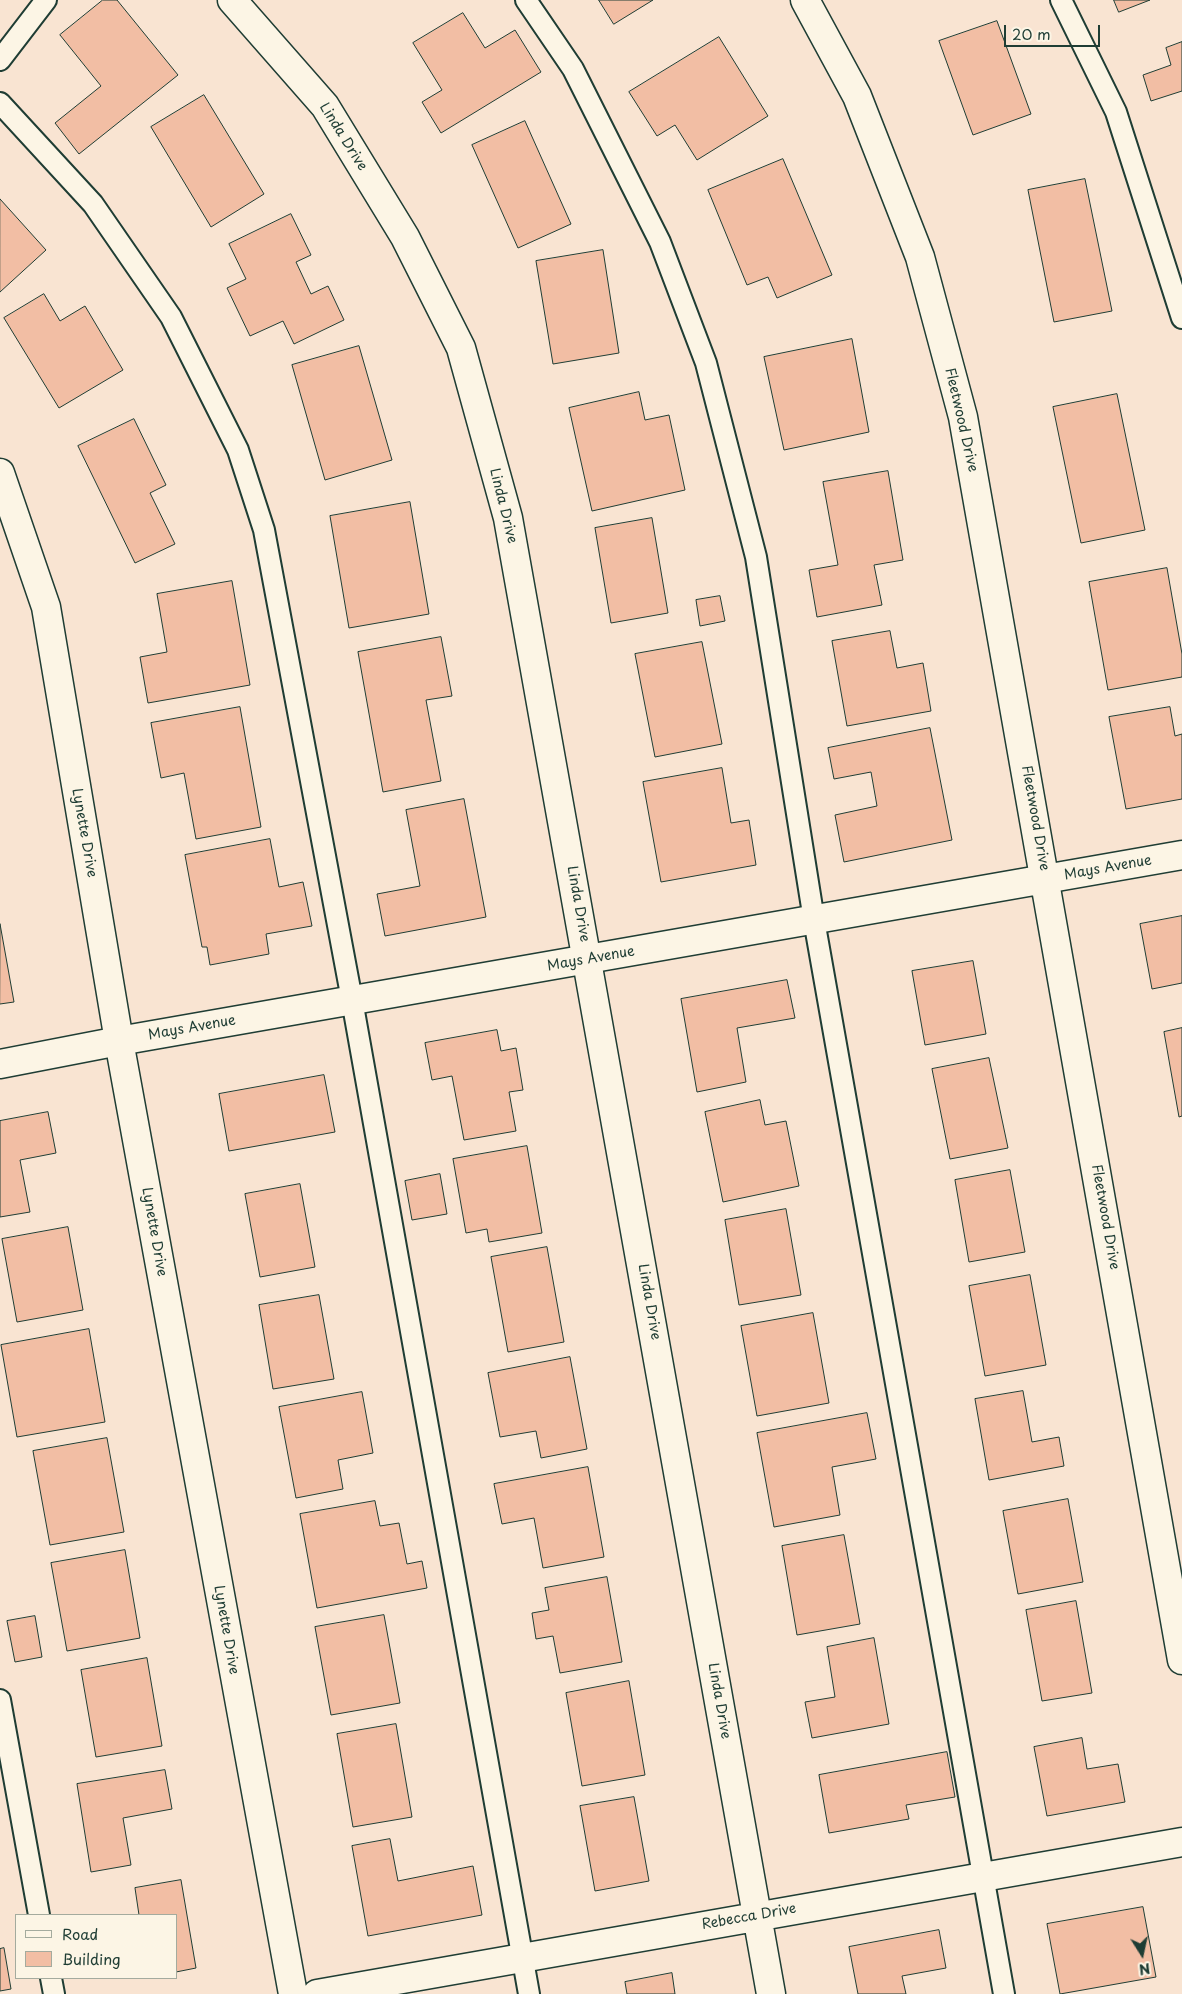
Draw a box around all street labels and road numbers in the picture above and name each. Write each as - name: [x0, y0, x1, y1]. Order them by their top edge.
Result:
- street label: Linda Drive: [316, 100, 370, 174]
- street label: Fleetwood Drive: [941, 366, 981, 474]
- street label: Linda Drive: [486, 467, 520, 545]
- street label: Fleetwood Drive: [1017, 764, 1053, 872]
- street label: Lynette Drive: [68, 787, 100, 879]
- street label: Mays Avenue: [1063, 852, 1153, 884]
- street label: Linda Drive: [563, 865, 593, 943]
- street label: Mays Avenue: [546, 943, 636, 975]
- street label: Mays Avenue: [147, 1012, 237, 1044]
- street label: Fleetwood Drive: [1087, 1163, 1123, 1271]
- street label: Lynette Drive: [138, 1186, 170, 1278]
- street label: Linda Drive: [634, 1263, 664, 1341]
- street label: Lynette Drive: [210, 1584, 242, 1676]
- street label: Linda Drive: [704, 1662, 734, 1740]
- street label: Rebecca Drive: [700, 1900, 798, 1934]

